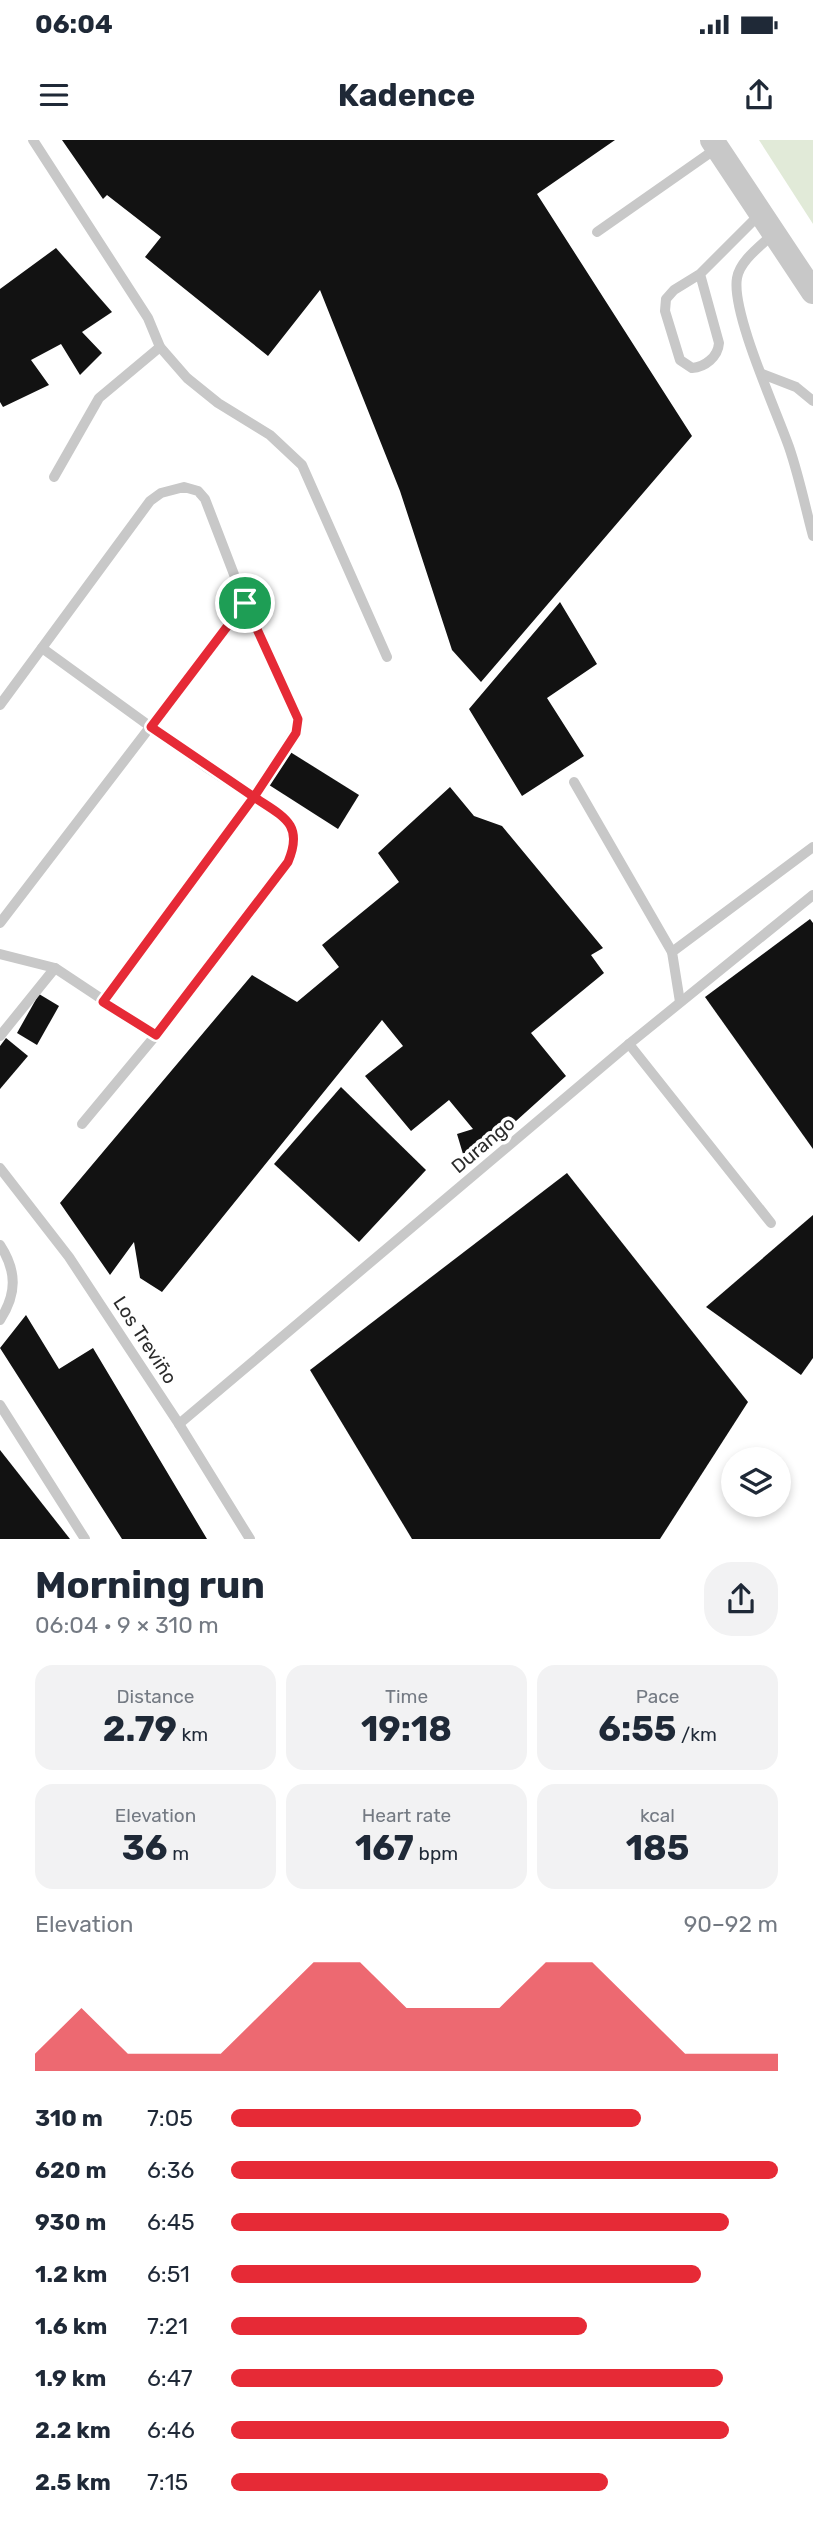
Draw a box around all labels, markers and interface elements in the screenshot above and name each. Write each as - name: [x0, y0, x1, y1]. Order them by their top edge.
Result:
- text: 06:04: [35, 9, 113, 40]
- icon: menu: [35, 76, 73, 114]
- text: Kadence: [338, 76, 475, 114]
- icon: share: [740, 76, 778, 114]
- pin: [215, 573, 275, 633]
- icon: arrive: [226, 584, 264, 622]
- street label: Durango: [447, 1112, 519, 1178]
- street label: Los Treviño: [108, 1292, 182, 1388]
- map controls: [721, 1447, 791, 1517]
- button: layers: [721, 1447, 791, 1517]
- text: Morning run: [35, 1562, 265, 1608]
- button: share: [704, 1562, 778, 1636]
- text: 06:04 · 9 × 310 m: [35, 1611, 219, 1639]
- text: Distance: [117, 1685, 194, 1708]
- text: Time: [385, 1685, 428, 1708]
- text: Pace: [636, 1685, 679, 1708]
- text: 2.79: [103, 1708, 177, 1750]
- text: 19:18: [361, 1708, 452, 1750]
- text: 6:55: [598, 1708, 676, 1750]
- text: km: [177, 1723, 208, 1746]
- text: /km: [676, 1723, 717, 1746]
- text: Elevation: [115, 1804, 196, 1827]
- text: Heart rate: [362, 1804, 451, 1827]
- text: kcal: [640, 1804, 675, 1827]
- text: 36: [122, 1827, 168, 1869]
- text: 167: [355, 1827, 414, 1869]
- text: 185: [626, 1827, 689, 1869]
- text: m: [168, 1842, 189, 1865]
- text: bpm: [414, 1842, 458, 1865]
- text: Elevation: [35, 1910, 134, 1938]
- text: 90–92 m: [684, 1910, 778, 1938]
- text: 310 m: [35, 2104, 103, 2132]
- text: 7:05: [147, 2104, 193, 2132]
- text: 620 m: [35, 2156, 107, 2184]
- text: 6:36: [147, 2156, 194, 2184]
- text: 930 m: [35, 2208, 106, 2236]
- text: 6:45: [147, 2208, 195, 2236]
- text: 1.2 km: [35, 2260, 107, 2288]
- text: 6:51: [147, 2260, 190, 2288]
- text: 1.6 km: [35, 2312, 107, 2340]
- text: 7:21: [147, 2312, 188, 2340]
- text: 1.9 km: [35, 2364, 106, 2392]
- text: 6:47: [147, 2364, 192, 2392]
- text: 2.2 km: [35, 2416, 111, 2444]
- text: 6:46: [147, 2416, 195, 2444]
- text: 2.5 km: [35, 2468, 111, 2496]
- text: 7:15: [147, 2468, 188, 2496]

